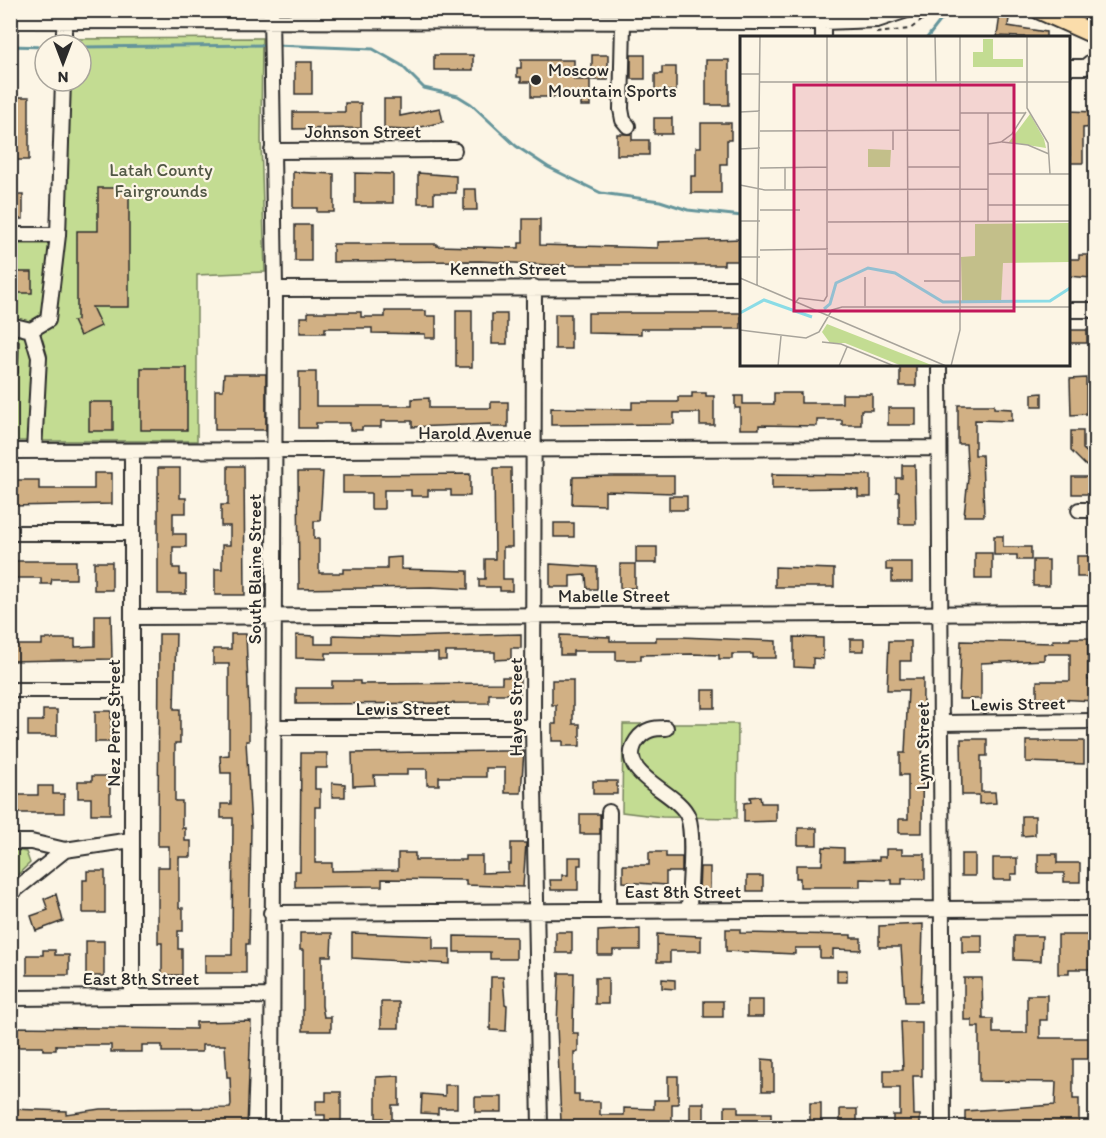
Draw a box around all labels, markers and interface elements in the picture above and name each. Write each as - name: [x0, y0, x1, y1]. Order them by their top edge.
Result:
- north arrow: [33, 33, 93, 93]
- inset map: [740, 36, 1070, 366]
- place label: Moscow Mountain Sports: [548, 59, 677, 102]
- text: N: [58, 68, 68, 87]
- marker: Moscow Mountain Sports: [529, 73, 543, 87]
- street label: Johnson Street: [305, 121, 421, 143]
- park label: Latah County Fairgrounds: [109, 159, 213, 202]
- street label: Kenneth Street: [450, 258, 567, 280]
- street label: Harold Avenue: [418, 422, 532, 444]
- street label: South Blaine Street: [244, 494, 266, 644]
- street label: Mabelle Street: [558, 585, 670, 607]
- street label: Hayes Street: [505, 657, 527, 756]
- street label: Nez Perce Street: [103, 659, 125, 787]
- street label: Lewis Street: [970, 692, 1066, 716]
- street label: Lewis Street: [356, 698, 451, 720]
- street label: Lynn Street: [912, 701, 934, 790]
- street label: East 8th Street: [625, 881, 741, 903]
- street label: East 8th Street: [83, 968, 199, 990]

